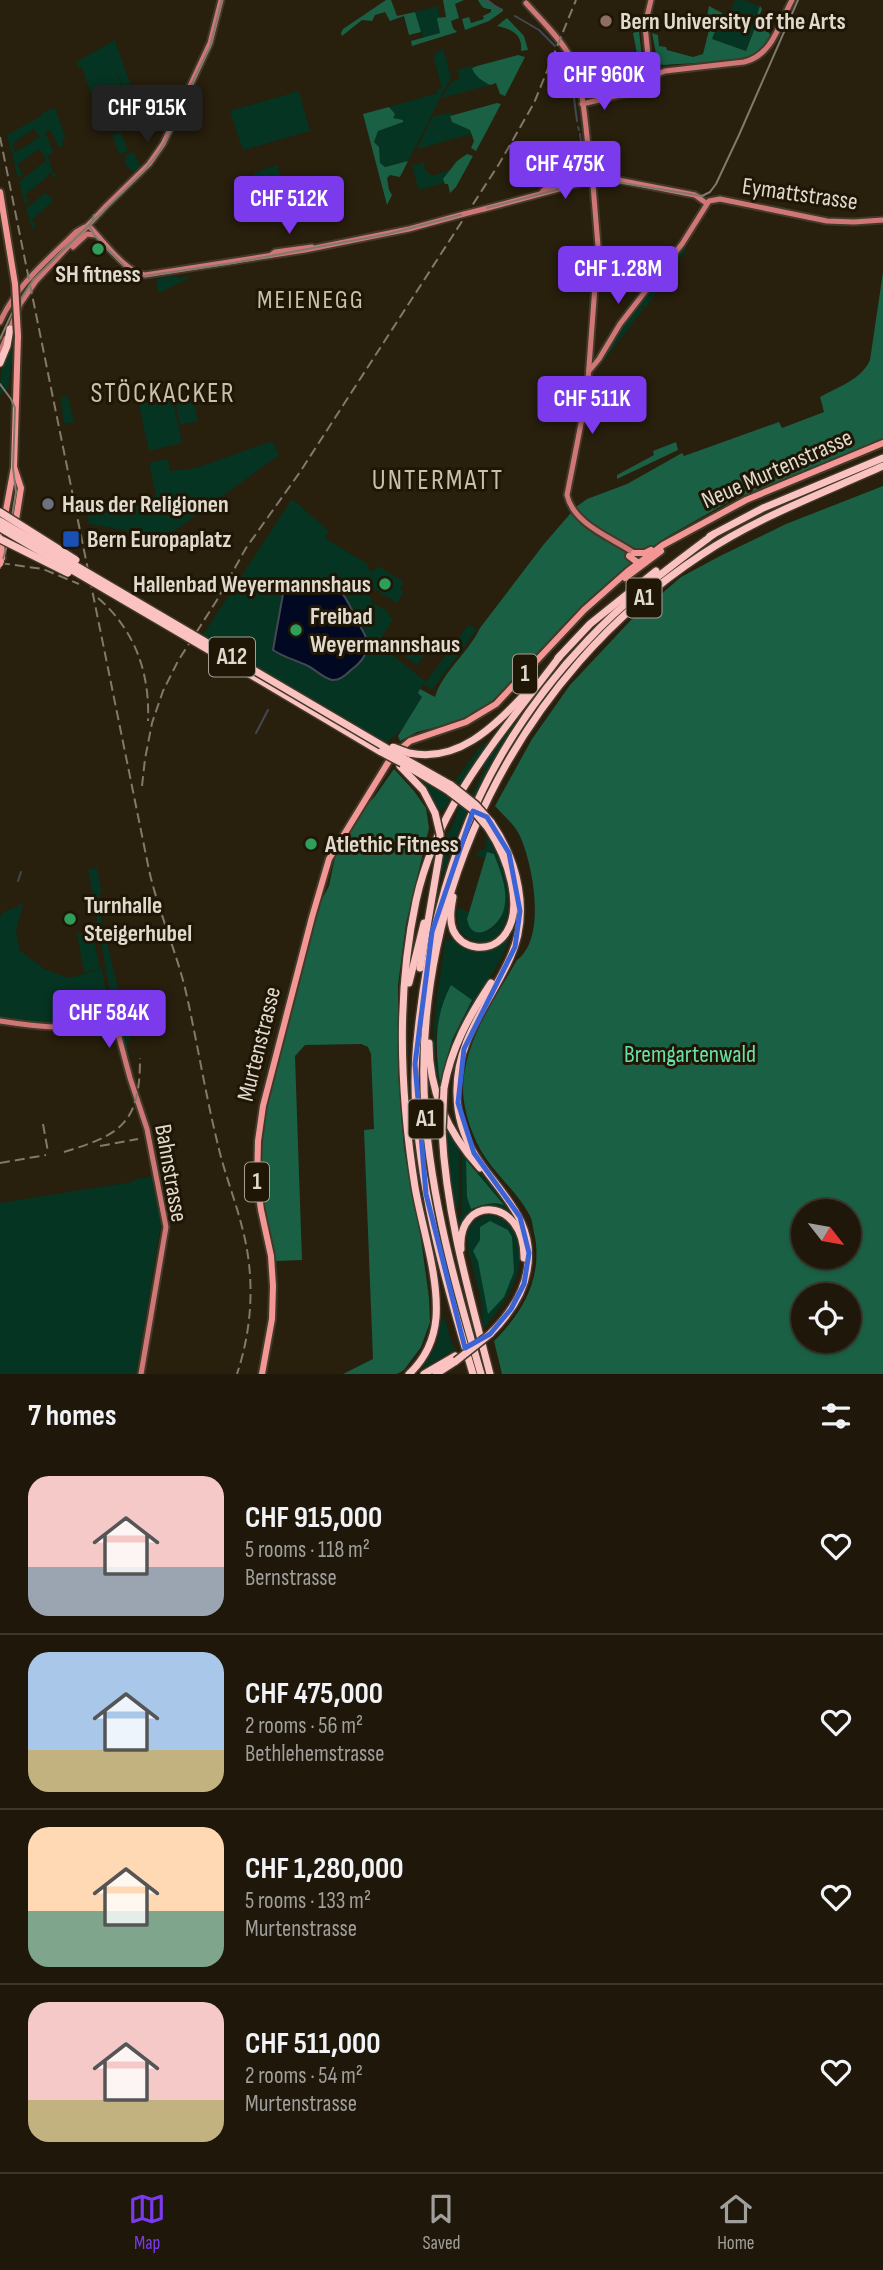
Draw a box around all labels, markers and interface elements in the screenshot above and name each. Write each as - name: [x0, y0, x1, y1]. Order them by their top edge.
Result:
- place label: Bern University of the Arts: [620, 7, 846, 36]
- marker: Bern University of the Arts: [598, 13, 614, 29]
- pin: CHF 960K: [532, 52, 676, 112]
- text: CHF 960K: [563, 61, 645, 89]
- pin: CHF 915K: [75, 86, 219, 145]
- text: CHF 915K: [108, 94, 186, 122]
- pin: CHF 475K: [493, 142, 637, 201]
- text: CHF 475K: [525, 150, 605, 178]
- street label: Eymattstrasse: [740, 172, 860, 216]
- pin: CHF 512K: [217, 176, 361, 236]
- text: CHF 512K: [250, 185, 328, 213]
- marker: SH fitness: [90, 241, 106, 257]
- pin: CHF 1.28M: [538, 246, 698, 306]
- text: CHF 1.28M: [574, 255, 662, 283]
- place label: SH fitness: [55, 260, 141, 289]
- district label: MEIENEGG: [257, 285, 365, 316]
- pin: CHF 511K: [520, 376, 664, 436]
- district label: STÖCKACKER: [90, 377, 236, 410]
- text: CHF 511K: [554, 385, 631, 413]
- street label: Neue Murtenstrasse: [697, 423, 857, 515]
- district label: UNTERMATT: [372, 464, 504, 497]
- place label: Haus der Religionen: [62, 490, 229, 519]
- marker: Haus der Religionen: [40, 496, 56, 512]
- place label: Bern Europaplatz: [87, 525, 232, 554]
- marker: Bern Europaplatz: [61, 529, 81, 549]
- place label: Hallenbad Weyermannshaus: [133, 570, 371, 599]
- marker: Hallenbad Weyermannshaus: [377, 576, 393, 592]
- road number: A1: [626, 578, 662, 618]
- place label: Freibad Weyermannshaus: [310, 602, 460, 659]
- marker: Freibad Weyermannshaus: [288, 622, 304, 638]
- road number: A12: [209, 638, 255, 677]
- road number: 1: [513, 654, 537, 694]
- place label: Atlethic Fitness: [324, 830, 459, 859]
- marker: Atlethic Fitness: [303, 836, 319, 852]
- place label: Turnhalle Steigerhubel: [84, 891, 192, 948]
- marker: Turnhalle Steigerhubel: [62, 911, 78, 927]
- street label: Murtenstrasse: [231, 984, 287, 1104]
- pin: CHF 584K: [37, 990, 181, 1050]
- text: CHF 584K: [69, 999, 149, 1027]
- park label: Bremgartenwald: [624, 1040, 756, 1069]
- road number: A1: [408, 1100, 444, 1138]
- street label: Bahnstrasse: [148, 1122, 194, 1224]
- road number: 1: [245, 1162, 269, 1202]
- north arrow: [791, 1199, 861, 1269]
- map controls: [791, 1199, 861, 1353]
- button: locate: [791, 1283, 861, 1353]
- icon: filters: [817, 1397, 855, 1435]
- text: 7 homes: [28, 1398, 116, 1434]
- text: CHF 915,000: [245, 1500, 382, 1536]
- icon: home: [84, 1504, 168, 1588]
- icon: heart: [817, 1527, 855, 1565]
- text: 5 rooms · 118 m²: [245, 1536, 370, 1564]
- text: Bernstrasse: [245, 1564, 337, 1592]
- text: CHF 475,000: [245, 1676, 383, 1712]
- icon: home: [84, 1680, 168, 1764]
- icon: heart: [817, 1703, 855, 1741]
- text: 2 rooms · 56 m²: [245, 1712, 363, 1740]
- text: Bethlehemstrasse: [245, 1740, 385, 1768]
- text: CHF 1,280,000: [245, 1851, 404, 1887]
- icon: home: [84, 1855, 168, 1939]
- icon: heart: [817, 1878, 855, 1916]
- text: 5 rooms · 133 m²: [245, 1887, 371, 1915]
- text: Murtenstrasse: [245, 1915, 357, 1943]
- text: CHF 511,000: [245, 2026, 381, 2062]
- icon: home: [84, 2030, 168, 2114]
- icon: heart: [817, 2053, 855, 2091]
- text: 2 rooms · 54 m²: [245, 2062, 363, 2090]
- text: Murtenstrasse: [245, 2090, 357, 2118]
- tab: Map: [128, 2190, 166, 2255]
- tab: Saved: [422, 2190, 461, 2255]
- tab: Home: [717, 2190, 755, 2255]

